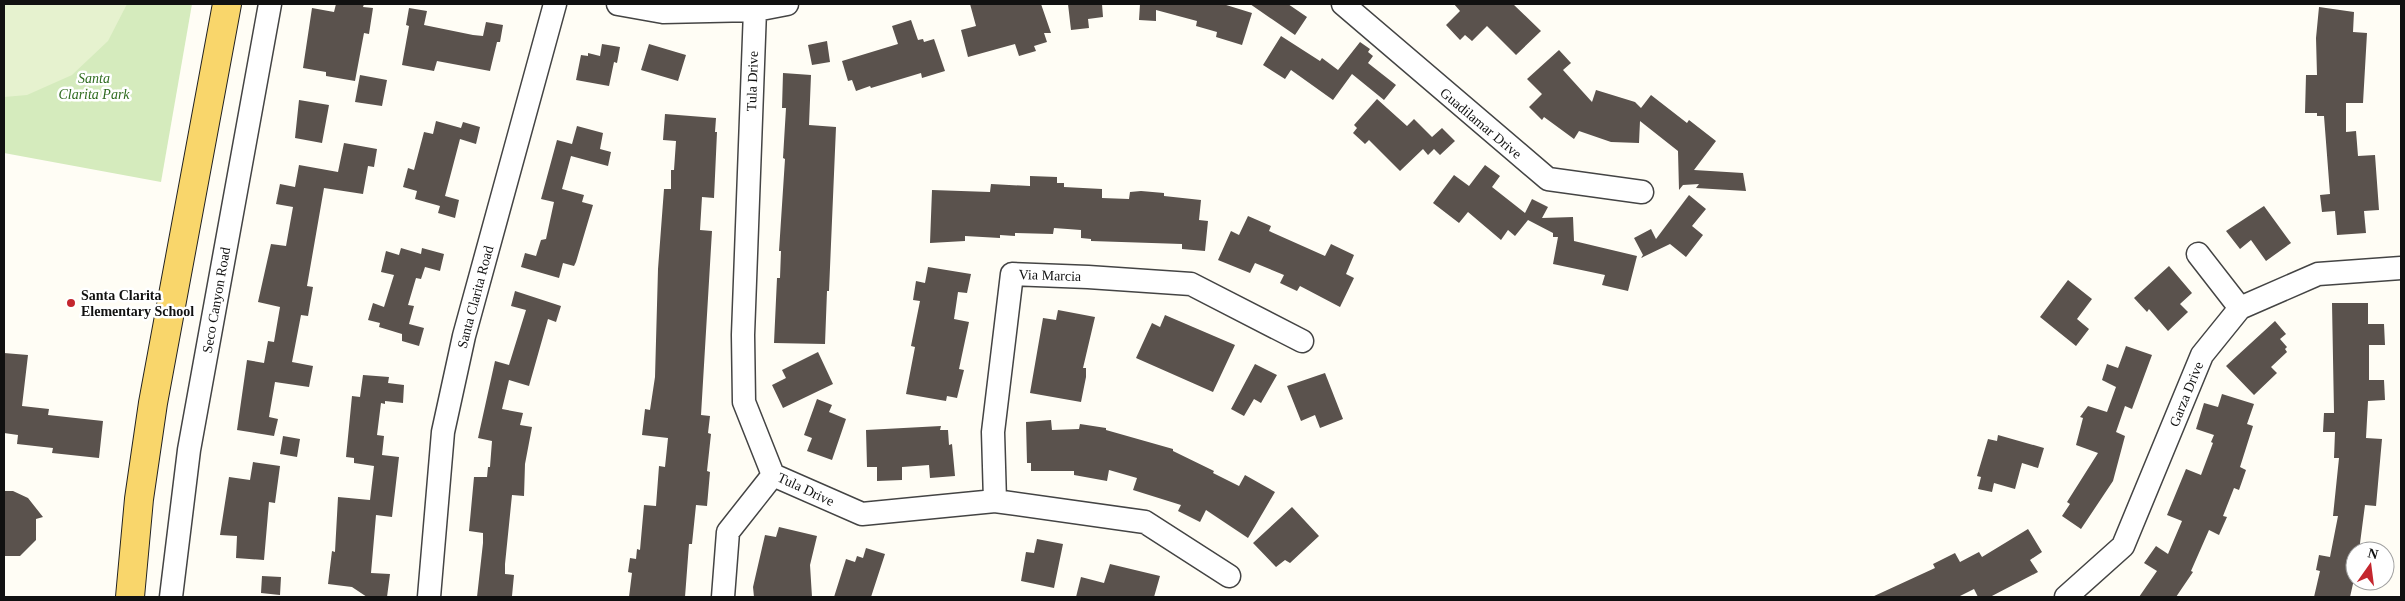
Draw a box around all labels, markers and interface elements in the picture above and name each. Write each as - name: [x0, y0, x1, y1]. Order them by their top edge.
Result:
- street label: Tula Drive: [744, 51, 761, 112]
- park label: Santa Clarita Park: [58, 71, 130, 102]
- street label: Guadilamar Drive: [1437, 85, 1524, 162]
- street label: Santa Clarita Road: [455, 244, 496, 350]
- street label: Seco Canyon Road: [200, 246, 233, 354]
- street label: Via Marcia: [1018, 267, 1082, 284]
- place label: Santa Clarita Elementary School: [81, 288, 194, 319]
- marker: Santa Clarita Elementary School: [65, 297, 77, 309]
- street label: Garza Drive: [2167, 359, 2206, 429]
- street label: Tula Drive: [775, 470, 836, 509]
- north arrow: [2345, 541, 2395, 591]
- text: N: [2366, 545, 2380, 562]

